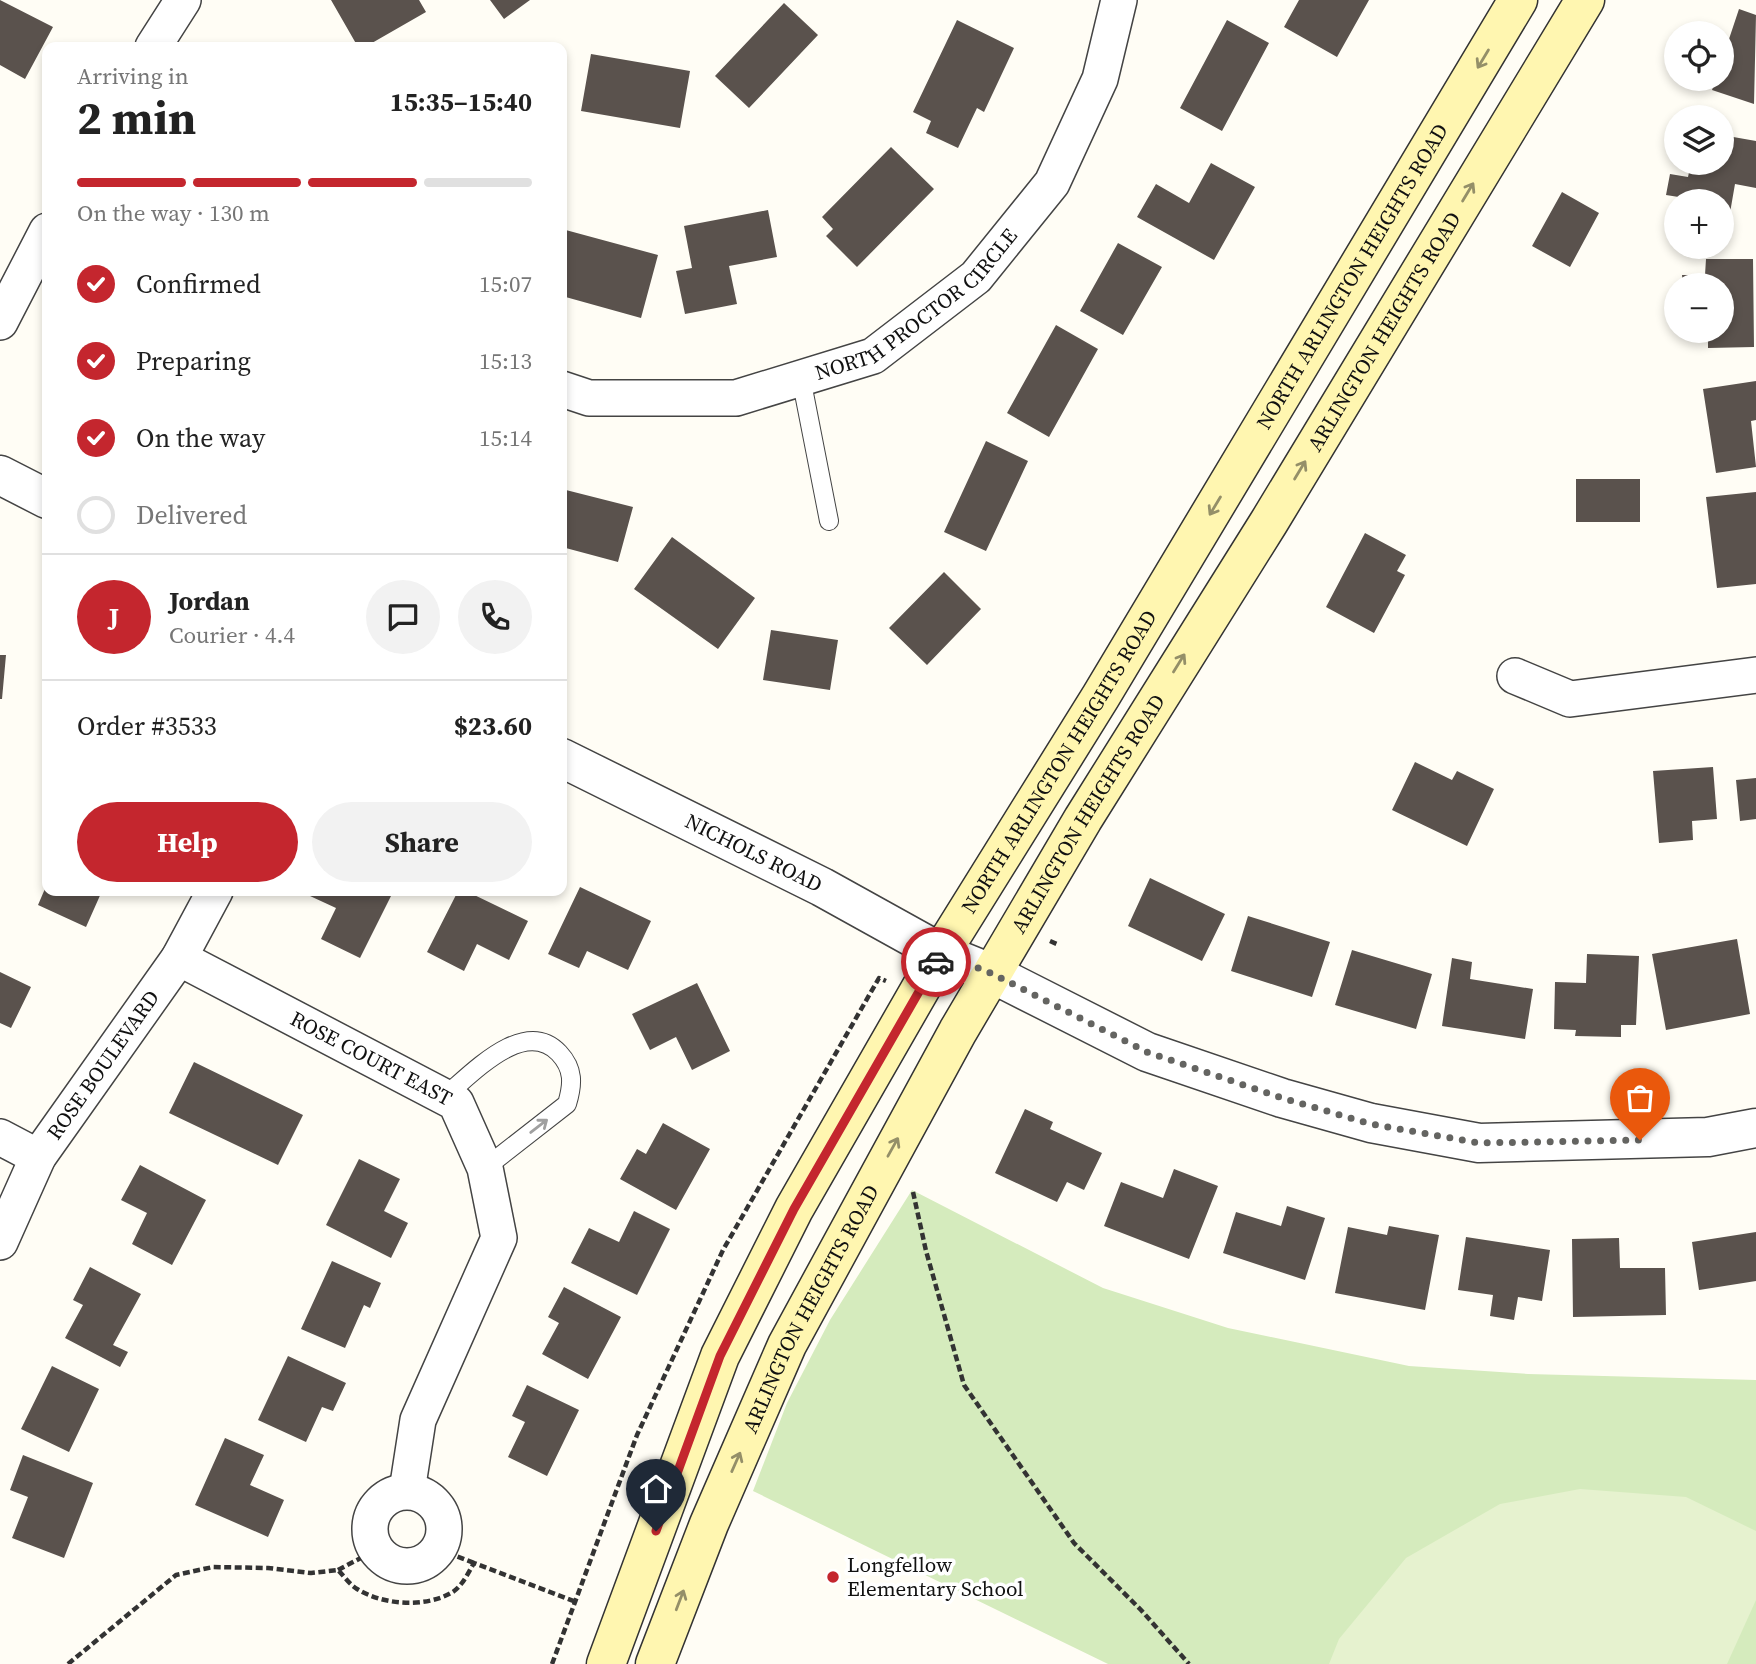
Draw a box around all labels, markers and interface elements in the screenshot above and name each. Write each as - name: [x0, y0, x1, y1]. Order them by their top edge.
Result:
- map controls: [1664, 21, 1734, 343]
- button: locate: [1664, 21, 1734, 91]
- one-way arrow: [1475, 48, 1489, 68]
- text: Arriving in: [77, 60, 189, 92]
- text: 15:35–15:40: [390, 84, 532, 120]
- text: 2 min: [77, 86, 196, 149]
- button: layers: [1664, 105, 1734, 175]
- street label: NORTH ARLINGTON HEIGHTS ROAD: [1252, 119, 1454, 433]
- one-way arrow: [1461, 183, 1476, 202]
- button: +: [1664, 189, 1734, 259]
- text: On the way · 130 m: [77, 197, 270, 229]
- street label: ARLINGTON HEIGHTS ROAD: [1302, 208, 1466, 456]
- street label: NORTH PROCTOR CIRCLE: [811, 222, 1024, 387]
- icon: check: [77, 265, 115, 303]
- text: Confirmed: [136, 266, 261, 302]
- text: 15:07: [479, 268, 532, 300]
- button: −: [1664, 273, 1734, 343]
- icon: check: [77, 342, 115, 380]
- text: Preparing: [136, 343, 251, 379]
- text: 15:13: [479, 345, 532, 377]
- icon: check: [77, 419, 115, 457]
- text: On the way: [136, 420, 265, 456]
- text: 15:14: [479, 422, 532, 454]
- one-way arrow: [1293, 461, 1307, 481]
- one-way arrow: [1208, 496, 1222, 516]
- text: Delivered: [136, 497, 247, 533]
- button: chat: [366, 580, 440, 654]
- button: phone: [458, 580, 532, 654]
- text: Jordan: [169, 583, 250, 619]
- text: J: [109, 599, 119, 635]
- street label: NORTH ARLINGTON HEIGHTS ROAD: [956, 605, 1164, 917]
- text: Courier · 4.4: [169, 619, 295, 651]
- one-way arrow: [1173, 654, 1187, 674]
- street label: ARLINGTON HEIGHTS ROAD: [1006, 691, 1170, 939]
- text: Order #3533: [77, 708, 217, 744]
- text: $23.60: [454, 708, 532, 744]
- button: Help: [77, 802, 298, 882]
- button: Share: [312, 802, 532, 882]
- street label: NICHOLS ROAD: [680, 806, 828, 899]
- courier: [901, 927, 971, 997]
- icon: car: [917, 943, 955, 981]
- street label: ROSE BOULEVARD: [40, 984, 166, 1145]
- street label: ROSE COURT EAST: [286, 1004, 458, 1113]
- pin: [1610, 1068, 1670, 1140]
- icon: bag: [1621, 1079, 1659, 1117]
- one-way arrow: [529, 1118, 548, 1133]
- one-way arrow: [886, 1138, 900, 1158]
- street label: ARLINGTON HEIGHTS ROAD: [735, 1179, 886, 1438]
- one-way arrow: [731, 1451, 744, 1473]
- pin: [626, 1459, 686, 1531]
- icon: home: [637, 1470, 675, 1508]
- place label: Longfellow Elementary School: [847, 1550, 1024, 1603]
- marker: Longfellow Elementary School: [825, 1569, 841, 1585]
- one-way arrow: [674, 1590, 687, 1612]

